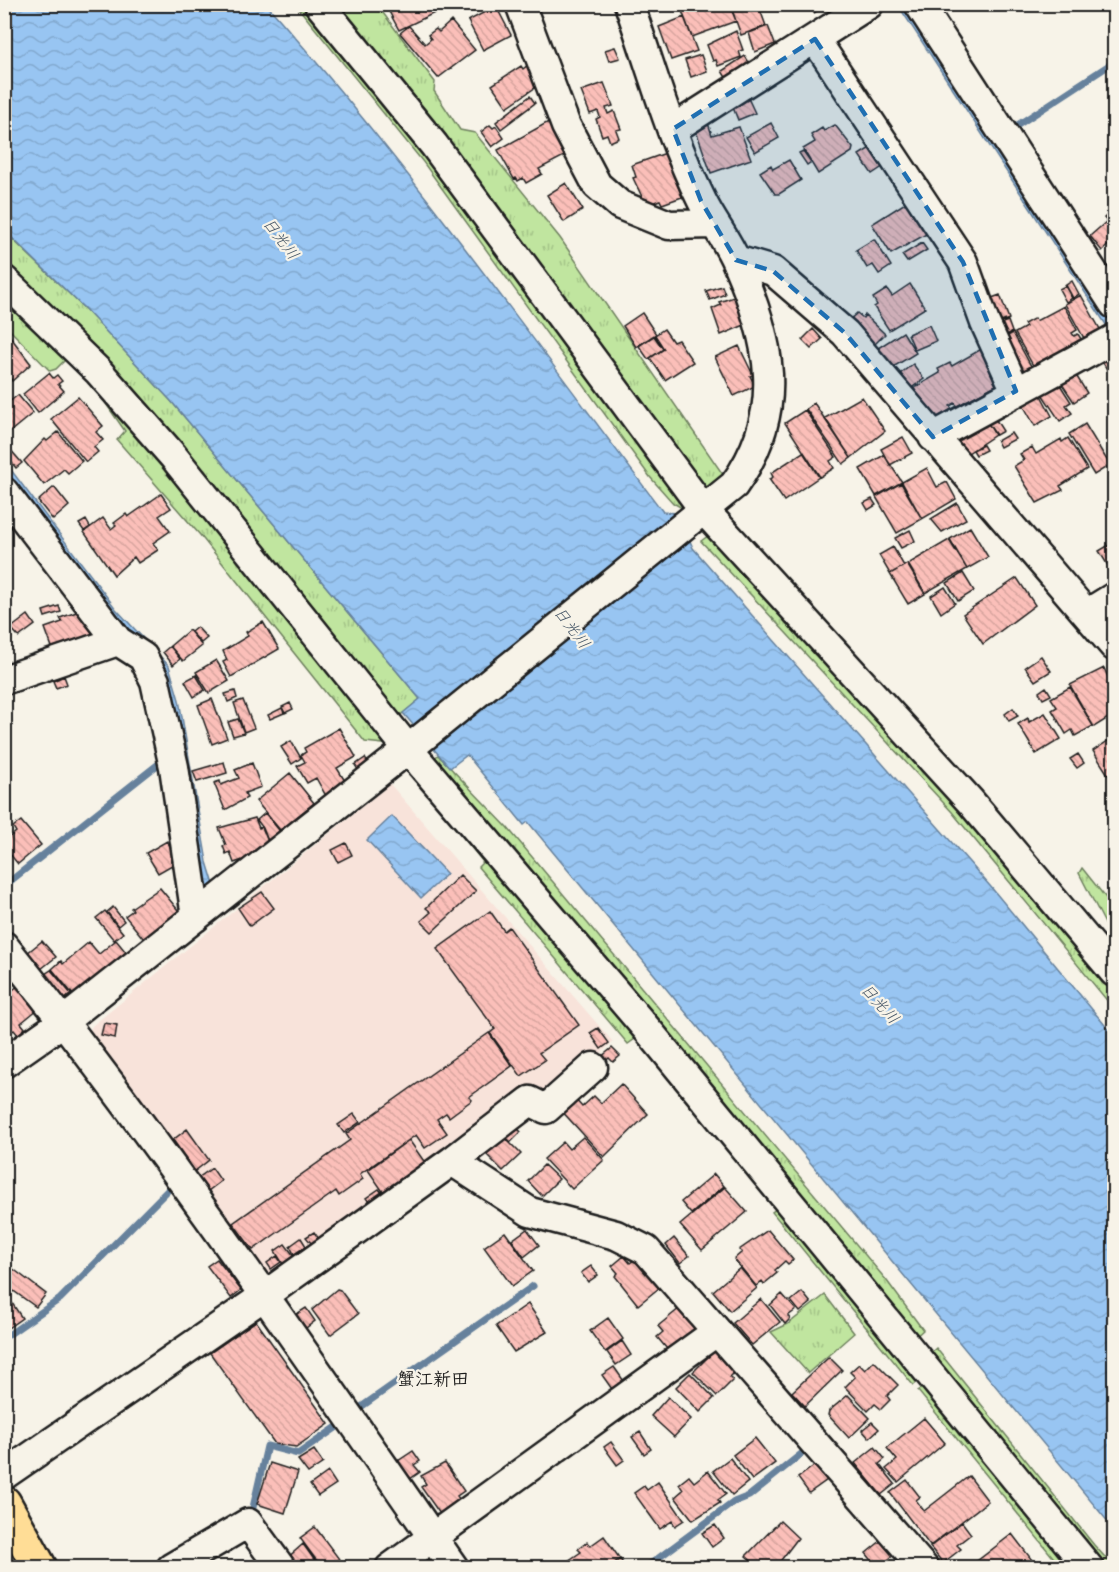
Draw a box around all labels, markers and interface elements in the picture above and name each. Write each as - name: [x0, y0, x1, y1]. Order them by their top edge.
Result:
- water label: 日光川: [259, 213, 305, 263]
- water label: 日光川: [550, 602, 596, 652]
- water label: 日光川: [857, 978, 905, 1028]
- district label: 蟹江新田: [397, 1366, 469, 1390]

